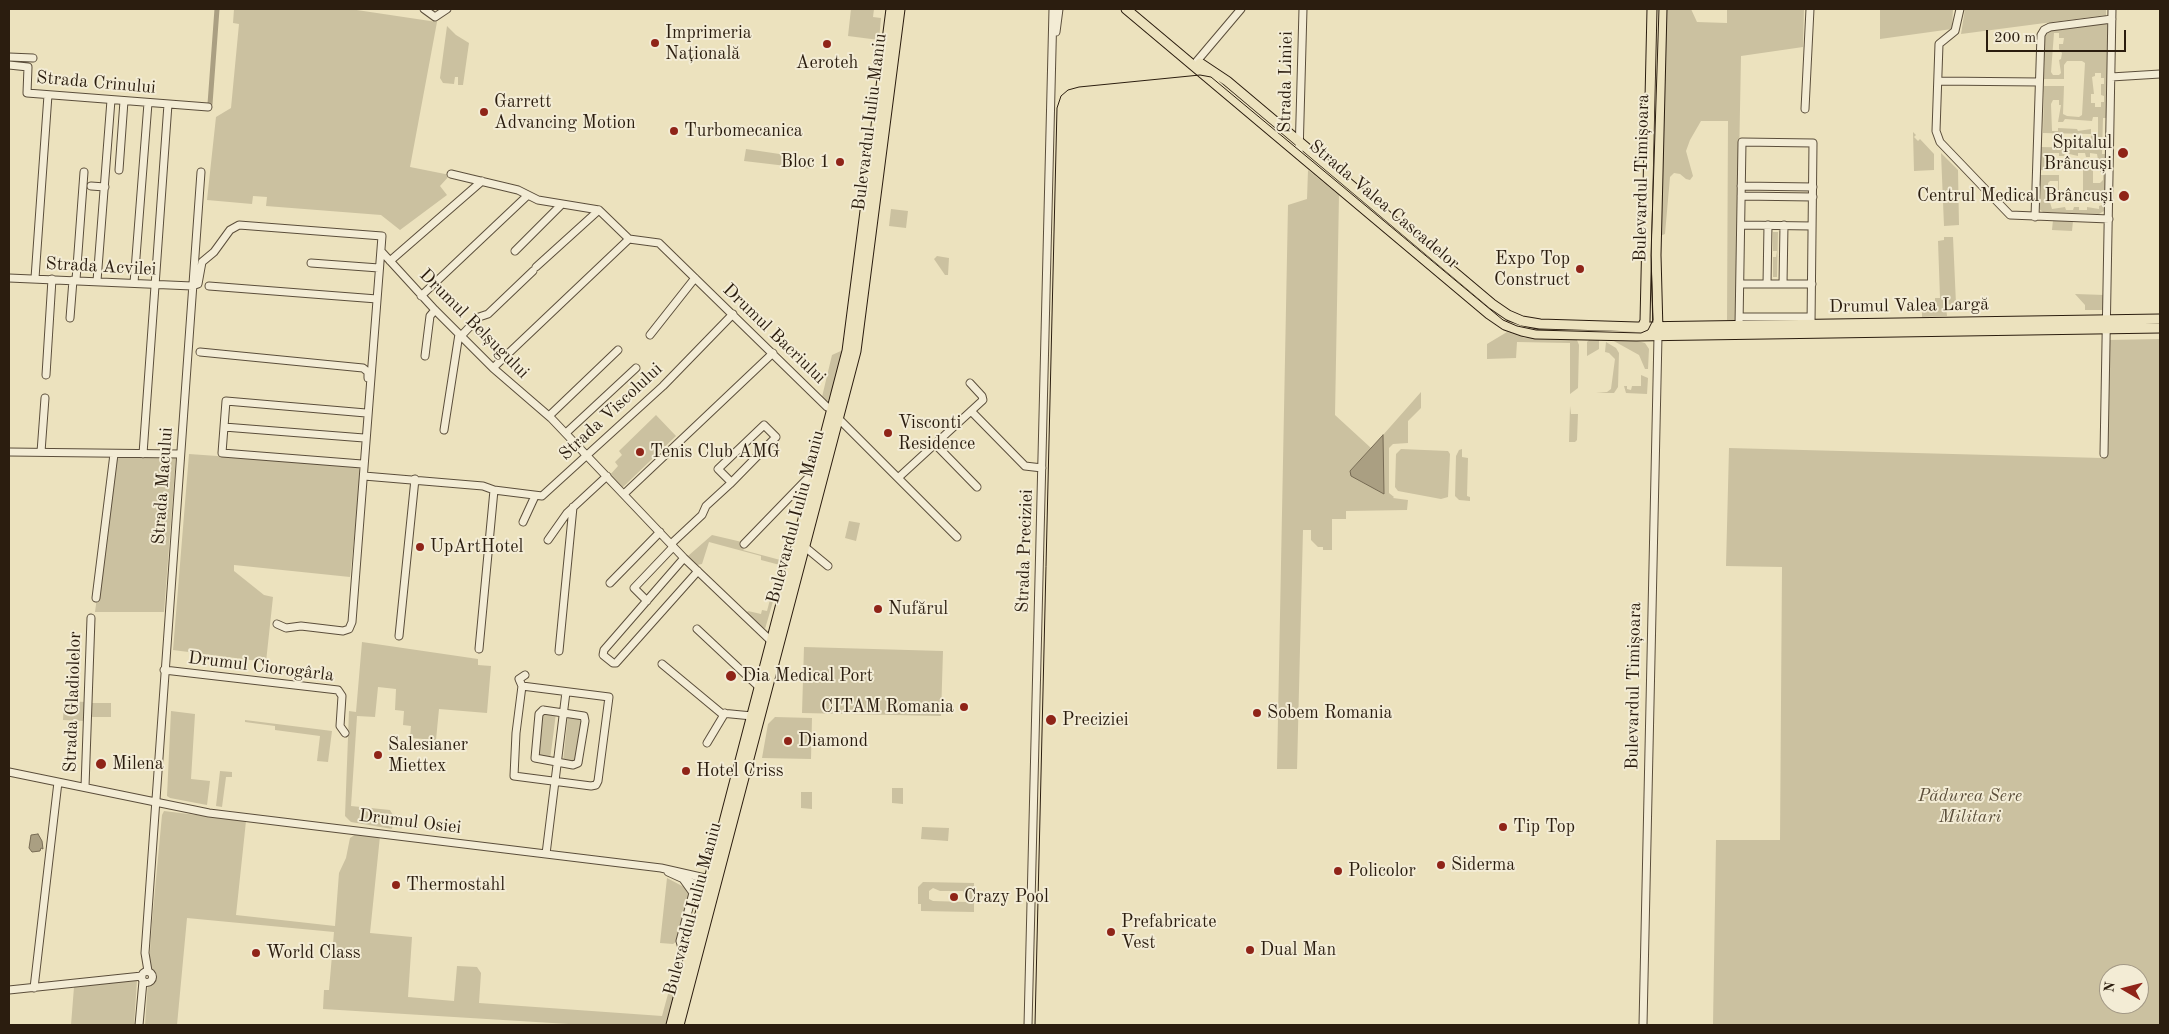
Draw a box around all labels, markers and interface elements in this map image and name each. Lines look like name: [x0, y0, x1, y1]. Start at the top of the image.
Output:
scale bar: [1989, 20, 2129, 52]
place label: Imprimeria Națională: [665, 22, 752, 64]
street label: Strada Liniei: [1274, 31, 1298, 133]
text: 200 m: [1994, 31, 2036, 46]
street label: Bulevardul Iuliu Maniu: [848, 32, 892, 212]
marker: Imprimeria Națională: [649, 37, 661, 49]
marker: Aeroteh: [821, 38, 833, 50]
place label: Aeroteh: [796, 52, 858, 74]
street label: Strada Crinului: [35, 67, 157, 99]
place label: Garrett Advancing Motion: [494, 91, 636, 134]
street label: Bulevardul Timișoara: [1630, 94, 1654, 262]
marker: Garrett Advancing Motion: [478, 106, 490, 118]
place label: Turbomecanica: [684, 120, 803, 142]
marker: Turbomecanica: [668, 125, 680, 137]
place label: Spitalul Brâncuși: [2043, 132, 2112, 174]
street label: Strada Valea Cascadelor: [1304, 136, 1464, 274]
marker: Spitalul Brâncuși: [2116, 146, 2130, 160]
place label: Bloc 1: [780, 151, 830, 173]
marker: Bloc 1: [834, 156, 846, 168]
place label: Centrul Medical Brâncuși: [1917, 185, 2113, 207]
marker: Centrul Medical Brâncuși: [2117, 189, 2131, 203]
place label: Expo Top Construct: [1494, 248, 1570, 290]
street label: Strada Acvilei: [45, 253, 157, 281]
marker: Expo Top Construct: [1574, 263, 1586, 275]
street label: Drumul Belșugului: [415, 265, 533, 383]
street label: Drumul Bacriului: [718, 279, 830, 389]
street label: Drumul Valea Largă: [1829, 294, 1989, 318]
street label: Strada Viscolului: [555, 359, 667, 465]
place label: Visconti Residence: [898, 412, 975, 454]
street label: Strada Macului: [148, 426, 178, 546]
marker: Visconti Residence: [882, 427, 894, 439]
street label: Bulevardul Iuliu Maniu: [762, 428, 830, 606]
place label: Tenis Club AMG: [650, 441, 780, 463]
marker: Tenis Club AMG: [634, 446, 646, 458]
street label: Strada Preciziei: [1012, 489, 1038, 613]
place label: UpArtHotel: [430, 536, 523, 558]
marker: UpArtHotel: [414, 541, 426, 553]
place label: Nufărul: [888, 598, 948, 620]
street label: Bulevardul Timișoara: [1622, 602, 1646, 770]
marker: Nufărul: [872, 603, 884, 615]
street label: Strada Gladiolelor: [60, 631, 86, 773]
street label: Drumul Ciorogârla: [187, 647, 335, 687]
place label: Dia Medical Port: [742, 665, 873, 687]
marker: Dia Medical Port: [724, 669, 738, 683]
place label: CITAM Romania: [821, 696, 954, 718]
marker: CITAM Romania: [958, 701, 970, 713]
place label: Sobem Romania: [1267, 702, 1392, 724]
marker: Sobem Romania: [1251, 707, 1263, 719]
place label: Preciziei: [1062, 709, 1129, 731]
marker: Preciziei: [1044, 713, 1058, 727]
place label: Diamond: [798, 730, 868, 752]
place label: Salesianer Miettex: [388, 734, 468, 776]
marker: Diamond: [782, 735, 794, 747]
marker: Salesianer Miettex: [372, 749, 384, 761]
place label: Milena: [112, 753, 164, 775]
marker: Milena: [94, 757, 108, 771]
place label: Hotel Criss: [696, 760, 784, 782]
marker: Hotel Criss: [680, 765, 692, 777]
park label: Pădurea Sere Militari: [1918, 785, 2022, 828]
street label: Drumul Osiei: [357, 805, 463, 839]
place label: Tip Top: [1513, 816, 1575, 838]
street label: Bulevardul Iuliu Maniu: [659, 820, 727, 998]
marker: Tip Top: [1497, 821, 1509, 833]
place label: Siderma: [1451, 854, 1515, 876]
marker: Siderma: [1435, 859, 1447, 871]
place label: Policolor: [1348, 860, 1416, 882]
marker: Policolor: [1332, 865, 1344, 877]
place label: Thermostahl: [406, 874, 505, 896]
marker: Thermostahl: [390, 879, 402, 891]
place label: Crazy Pool: [964, 886, 1049, 908]
marker: Crazy Pool: [948, 891, 960, 903]
place label: Prefabricate Vest: [1121, 911, 1217, 954]
marker: Prefabricate Vest: [1105, 926, 1117, 938]
place label: Dual Man: [1260, 939, 1336, 961]
place label: World Class: [266, 942, 361, 964]
marker: Dual Man: [1244, 944, 1256, 956]
marker: World Class: [250, 947, 262, 959]
north arrow: [2099, 964, 2149, 1014]
text: N: [2102, 981, 2118, 993]

